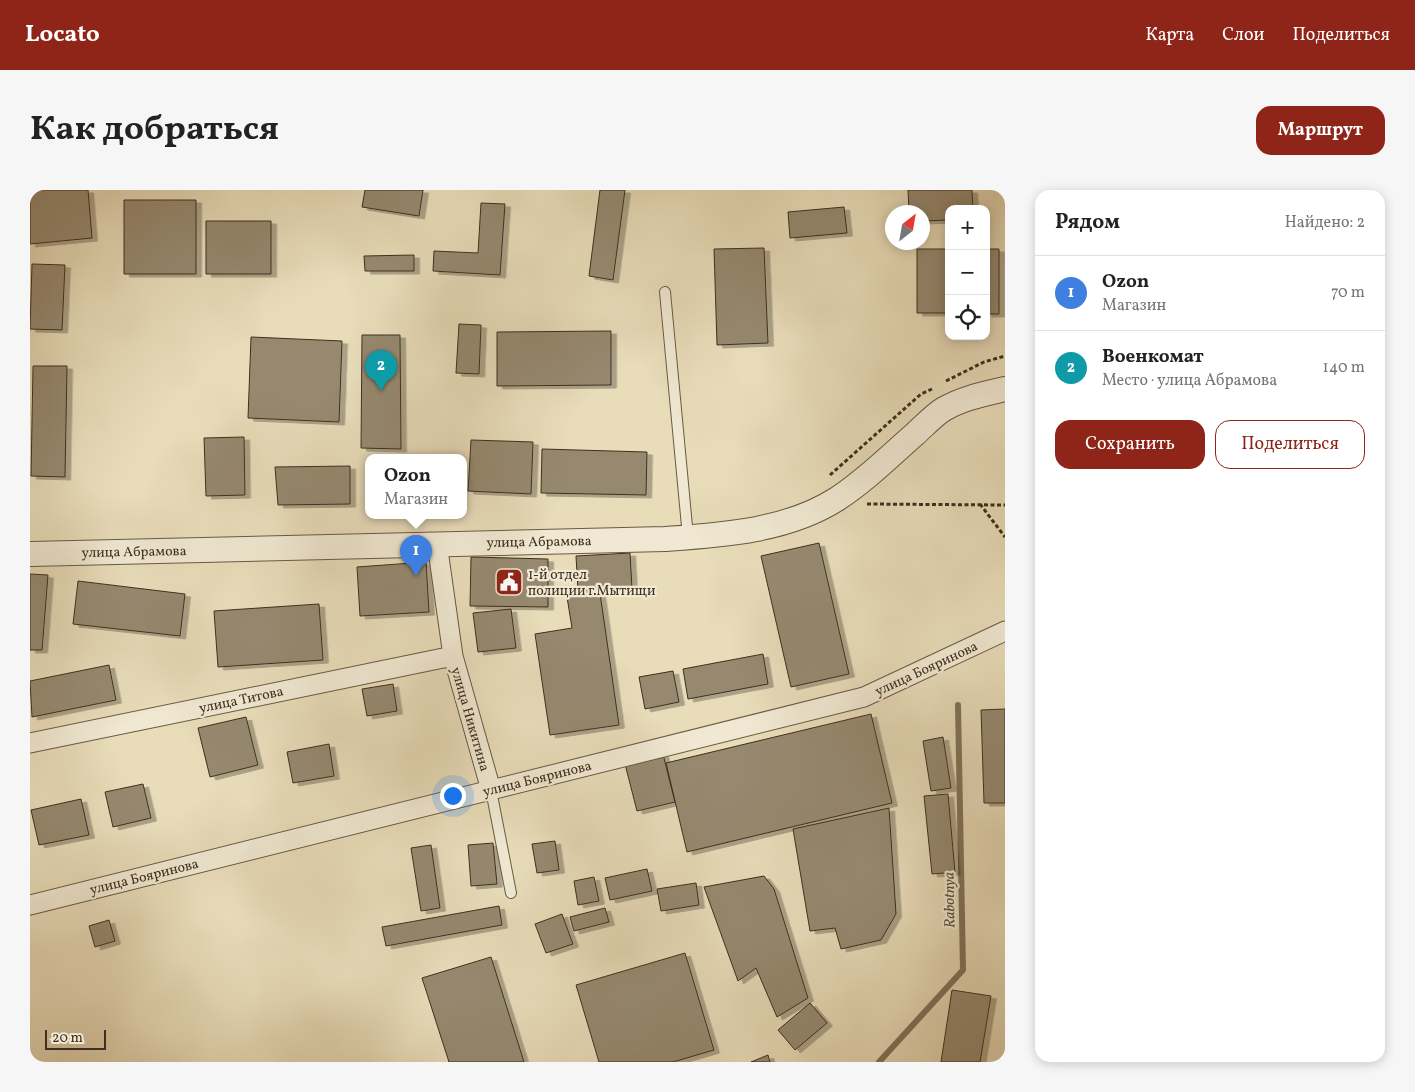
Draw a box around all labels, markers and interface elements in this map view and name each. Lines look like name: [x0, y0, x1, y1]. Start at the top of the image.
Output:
text: Locato: [25, 18, 100, 52]
text: Карта: [1146, 23, 1194, 48]
text: Слои: [1222, 23, 1264, 48]
text: Поделиться: [1292, 23, 1390, 48]
text: Как добраться: [30, 106, 279, 154]
button: Маршрут: [1256, 106, 1385, 155]
north arrow: [885, 205, 930, 250]
map controls: [945, 205, 990, 340]
button: +: [945, 205, 990, 250]
text: Рядом: [1055, 208, 1120, 237]
text: Найдено: 2: [1285, 212, 1365, 234]
button: −: [945, 250, 990, 295]
text: Ozon: [1102, 269, 1149, 295]
text: 1: [1068, 282, 1074, 304]
text: 70 m: [1331, 282, 1365, 304]
button: locate: [945, 295, 990, 340]
text: Магазин: [1102, 295, 1166, 317]
text: Военкомат: [1102, 344, 1204, 370]
pin: 2: [365, 350, 397, 391]
text: 2: [1067, 357, 1075, 379]
text: 140 m: [1323, 357, 1365, 379]
text: Место · улица Абрамова: [1102, 370, 1277, 392]
button: Сохранить: [1055, 420, 1205, 469]
button: Поделиться: [1215, 420, 1365, 469]
popup: [365, 454, 467, 519]
text: Ozon: [384, 463, 431, 489]
text: Магазин: [384, 489, 448, 511]
street label: улица Абрамова: [486, 532, 592, 553]
pin: 1: [400, 535, 432, 576]
street label: улица Абрамова: [81, 542, 187, 563]
place label: 1-й отдел полиции г.Мытищи: [528, 566, 656, 601]
public building icon: 1-й отдел полиции г.Мытищи: [494, 567, 524, 597]
street label: улица Бояринова: [872, 637, 981, 702]
street label: улица Никитина: [446, 665, 494, 774]
street label: улица Титова: [197, 682, 285, 719]
street label: улица Бояринова: [481, 757, 594, 802]
your location: [440, 783, 466, 809]
street label: улица Бояринова: [88, 855, 201, 900]
water label: Rabotnya: [940, 872, 961, 928]
scale bar: [45, 1027, 106, 1050]
text: 20 m: [52, 1029, 83, 1048]

